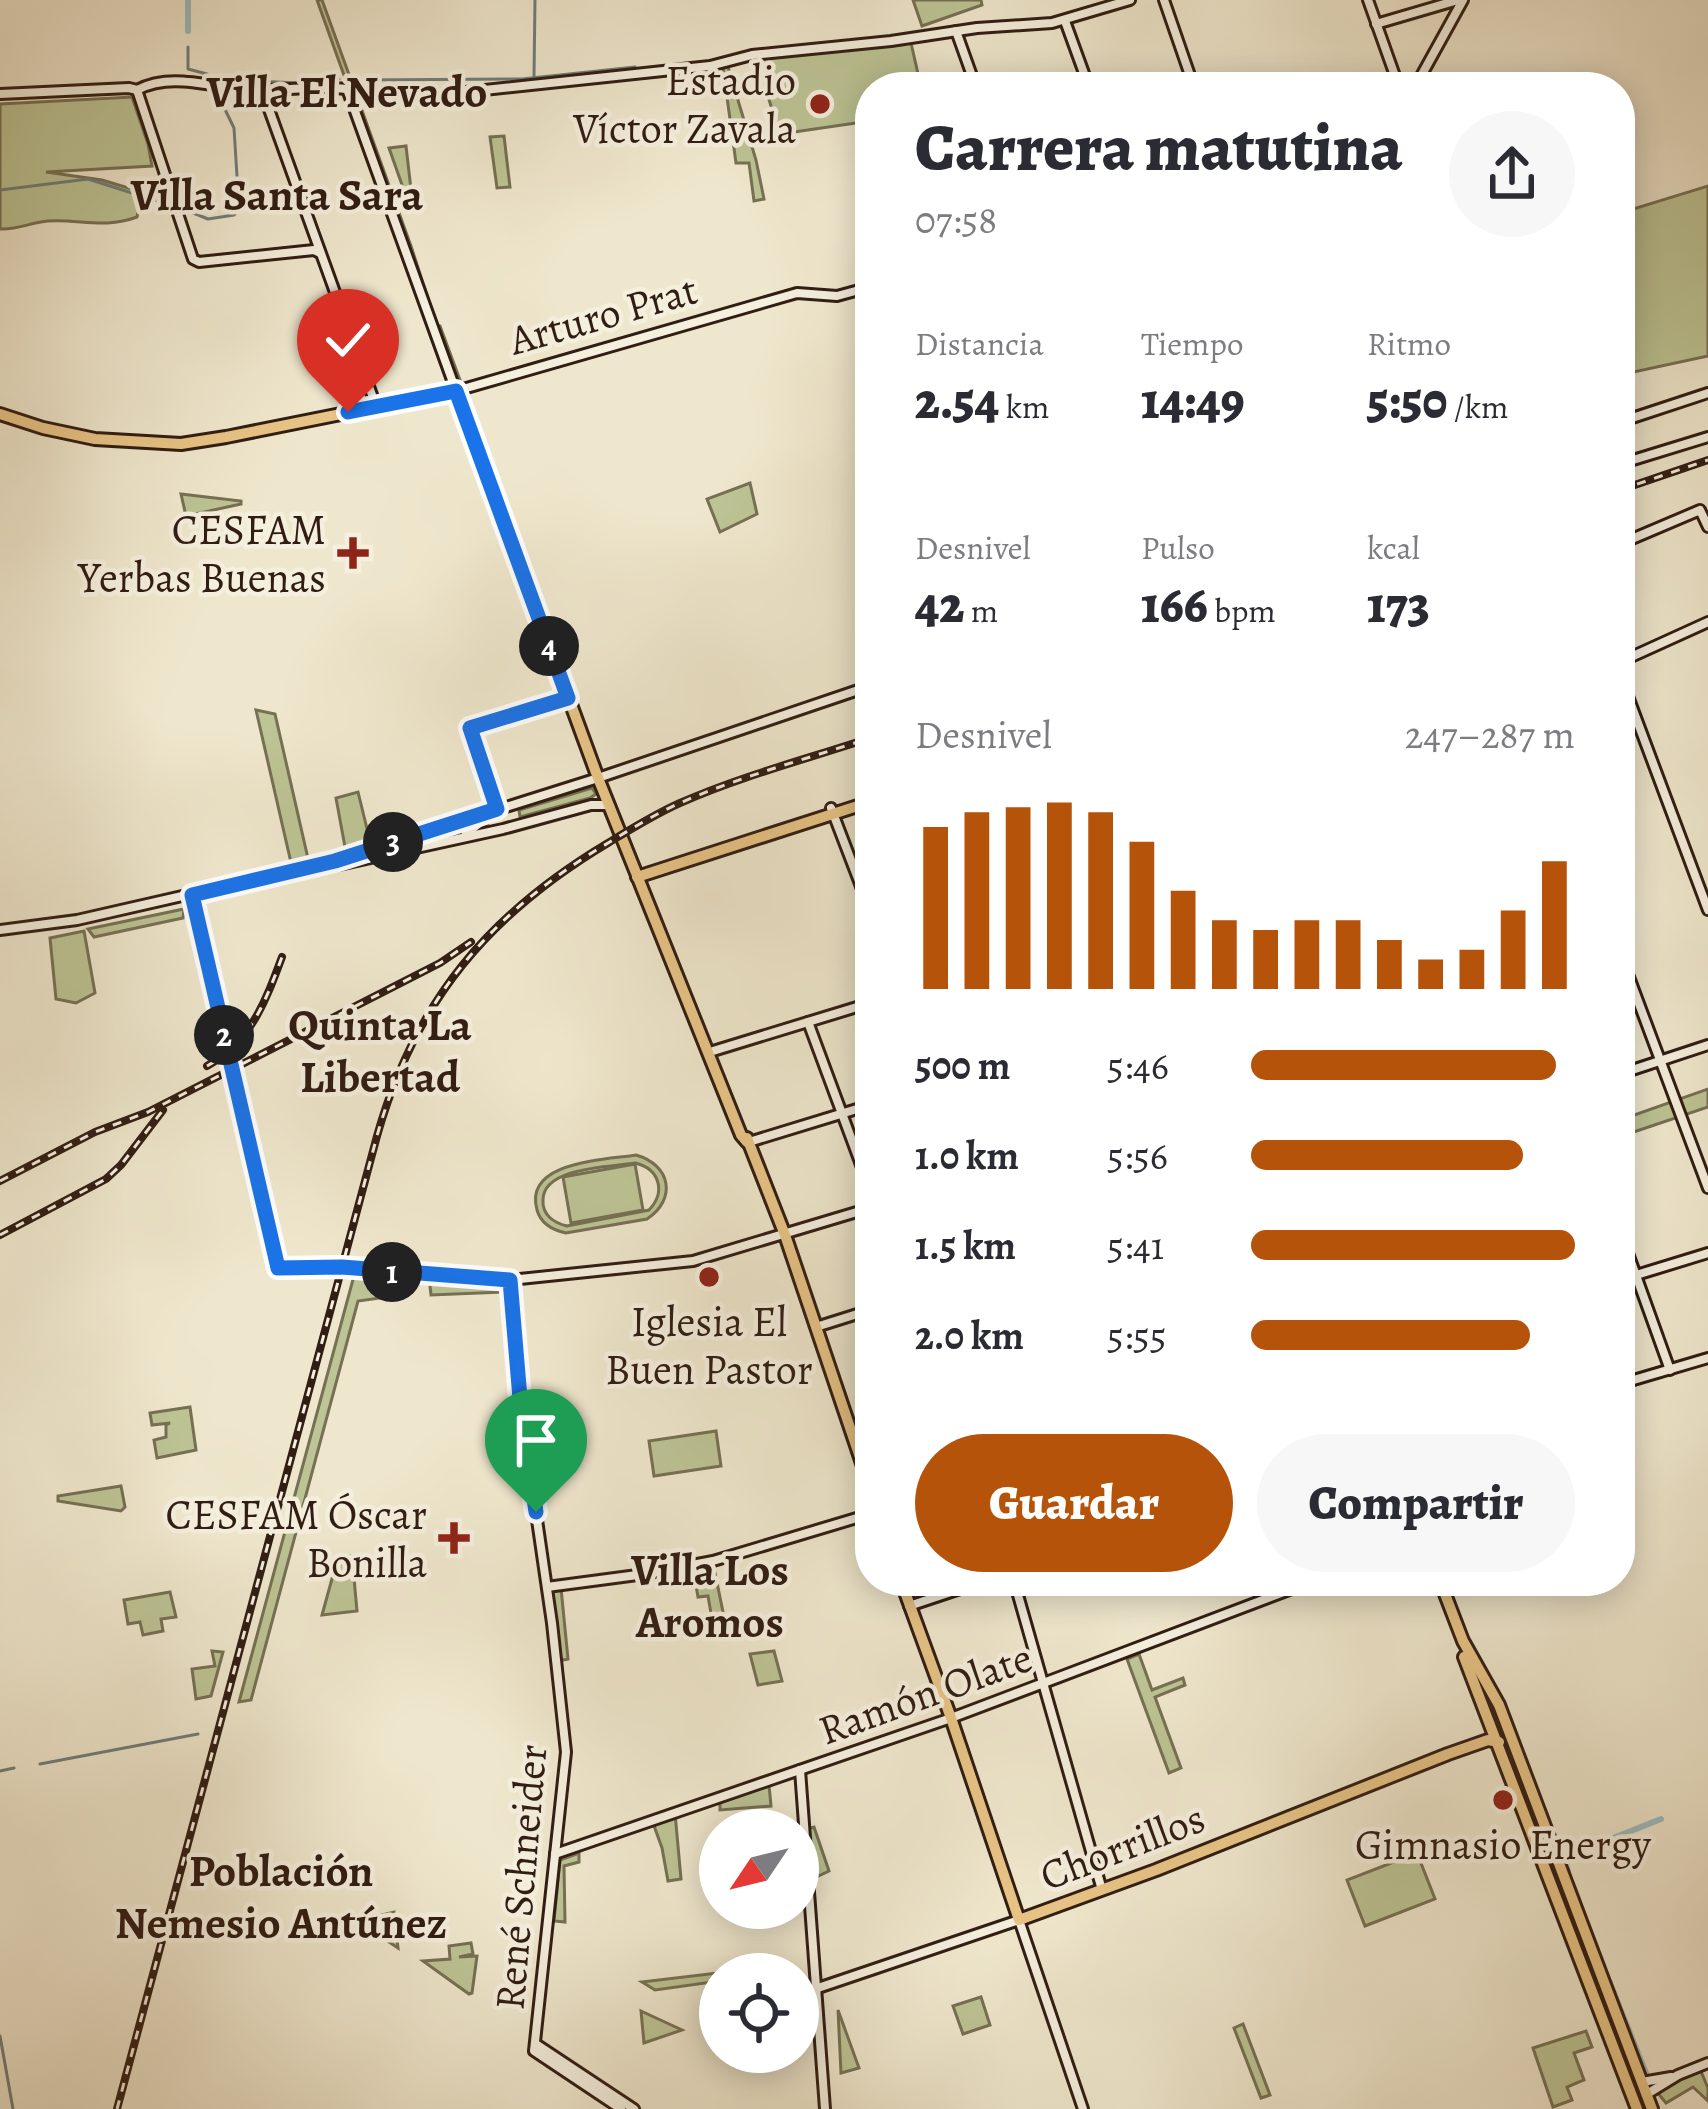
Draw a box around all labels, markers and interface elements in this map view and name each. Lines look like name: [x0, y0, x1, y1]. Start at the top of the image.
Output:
place label: Estadio Víctor Zavala: [572, 52, 796, 157]
district label: Villa El Nevado: [205, 61, 488, 123]
marker: Estadio Víctor Zavala: [807, 91, 833, 117]
text: Carrera matutina: [915, 103, 1403, 193]
button: share: [1449, 111, 1575, 237]
district label: Villa Santa Sara: [130, 164, 423, 226]
text: 07:58: [915, 193, 997, 246]
street label: Arturo Prat: [502, 260, 704, 369]
pin: [297, 289, 399, 412]
icon: check: [315, 307, 381, 373]
text: Distancia: [915, 321, 1044, 366]
text: Tiempo: [1141, 321, 1243, 366]
text: Ritmo: [1367, 321, 1451, 366]
text: 2.54: [915, 366, 999, 436]
text: 14:49: [1141, 366, 1245, 436]
text: 5:50: [1367, 366, 1447, 436]
text: km: [999, 384, 1050, 429]
text: /km: [1447, 384, 1509, 429]
place label: CESFAM Yerbas Buenas: [77, 501, 326, 606]
text: Desnivel: [915, 525, 1031, 570]
text: Pulso: [1141, 525, 1215, 570]
text: kcal: [1367, 525, 1420, 570]
marker: CESFAM Yerbas Buenas: [337, 537, 369, 569]
text: 42: [915, 570, 964, 640]
text: 166: [1141, 570, 1208, 640]
text: 173: [1367, 570, 1430, 640]
text: m: [964, 588, 998, 633]
text: bpm: [1208, 588, 1276, 633]
pin: 4: [519, 616, 579, 676]
text: 4: [541, 623, 557, 668]
text: Desnivel: [915, 708, 1052, 761]
text: 247–287 m: [1405, 708, 1575, 761]
pin: 3: [363, 812, 423, 872]
text: 3: [386, 819, 400, 864]
district label: Quinta La Libertad: [288, 994, 472, 1108]
pin: 2: [194, 1005, 254, 1065]
text: 2: [216, 1012, 232, 1057]
text: 500 m: [915, 1039, 1010, 1092]
text: 5:46: [1107, 1039, 1169, 1092]
text: 1.0 km: [915, 1129, 1019, 1182]
text: 5:56: [1107, 1129, 1168, 1182]
text: 1.5 km: [915, 1219, 1016, 1272]
text: 5:41: [1107, 1219, 1164, 1272]
pin: 1: [362, 1242, 422, 1302]
text: 1: [386, 1249, 398, 1294]
marker: Iglesia El Buen Pastor: [696, 1264, 722, 1290]
place label: Iglesia El Buen Pastor: [605, 1293, 813, 1398]
text: 2.0 km: [915, 1309, 1024, 1362]
text: 5:55: [1107, 1309, 1167, 1362]
pin: [485, 1389, 587, 1512]
icon: arrive: [503, 1407, 569, 1473]
button: Guardar: [915, 1434, 1233, 1572]
button: Compartir: [1257, 1434, 1575, 1572]
place label: CESFAM Óscar Bonilla: [165, 1486, 427, 1591]
marker: CESFAM Óscar Bonilla: [438, 1522, 470, 1554]
district label: Villa Los Aromos: [630, 1539, 789, 1653]
street label: Ramón Olate: [811, 1629, 1040, 1758]
street label: René Schneider: [481, 1742, 560, 2012]
marker: Gimnasio Energy: [1490, 1787, 1516, 1813]
street label: Chorrillos: [1032, 1789, 1213, 1904]
north arrow: [699, 1809, 819, 1929]
map controls: [699, 1809, 819, 2073]
place label: Gimnasio Energy: [1355, 1816, 1652, 1873]
district label: Población Nemesio Antúnez: [115, 1840, 447, 1954]
button: locate: [699, 1953, 819, 2073]

